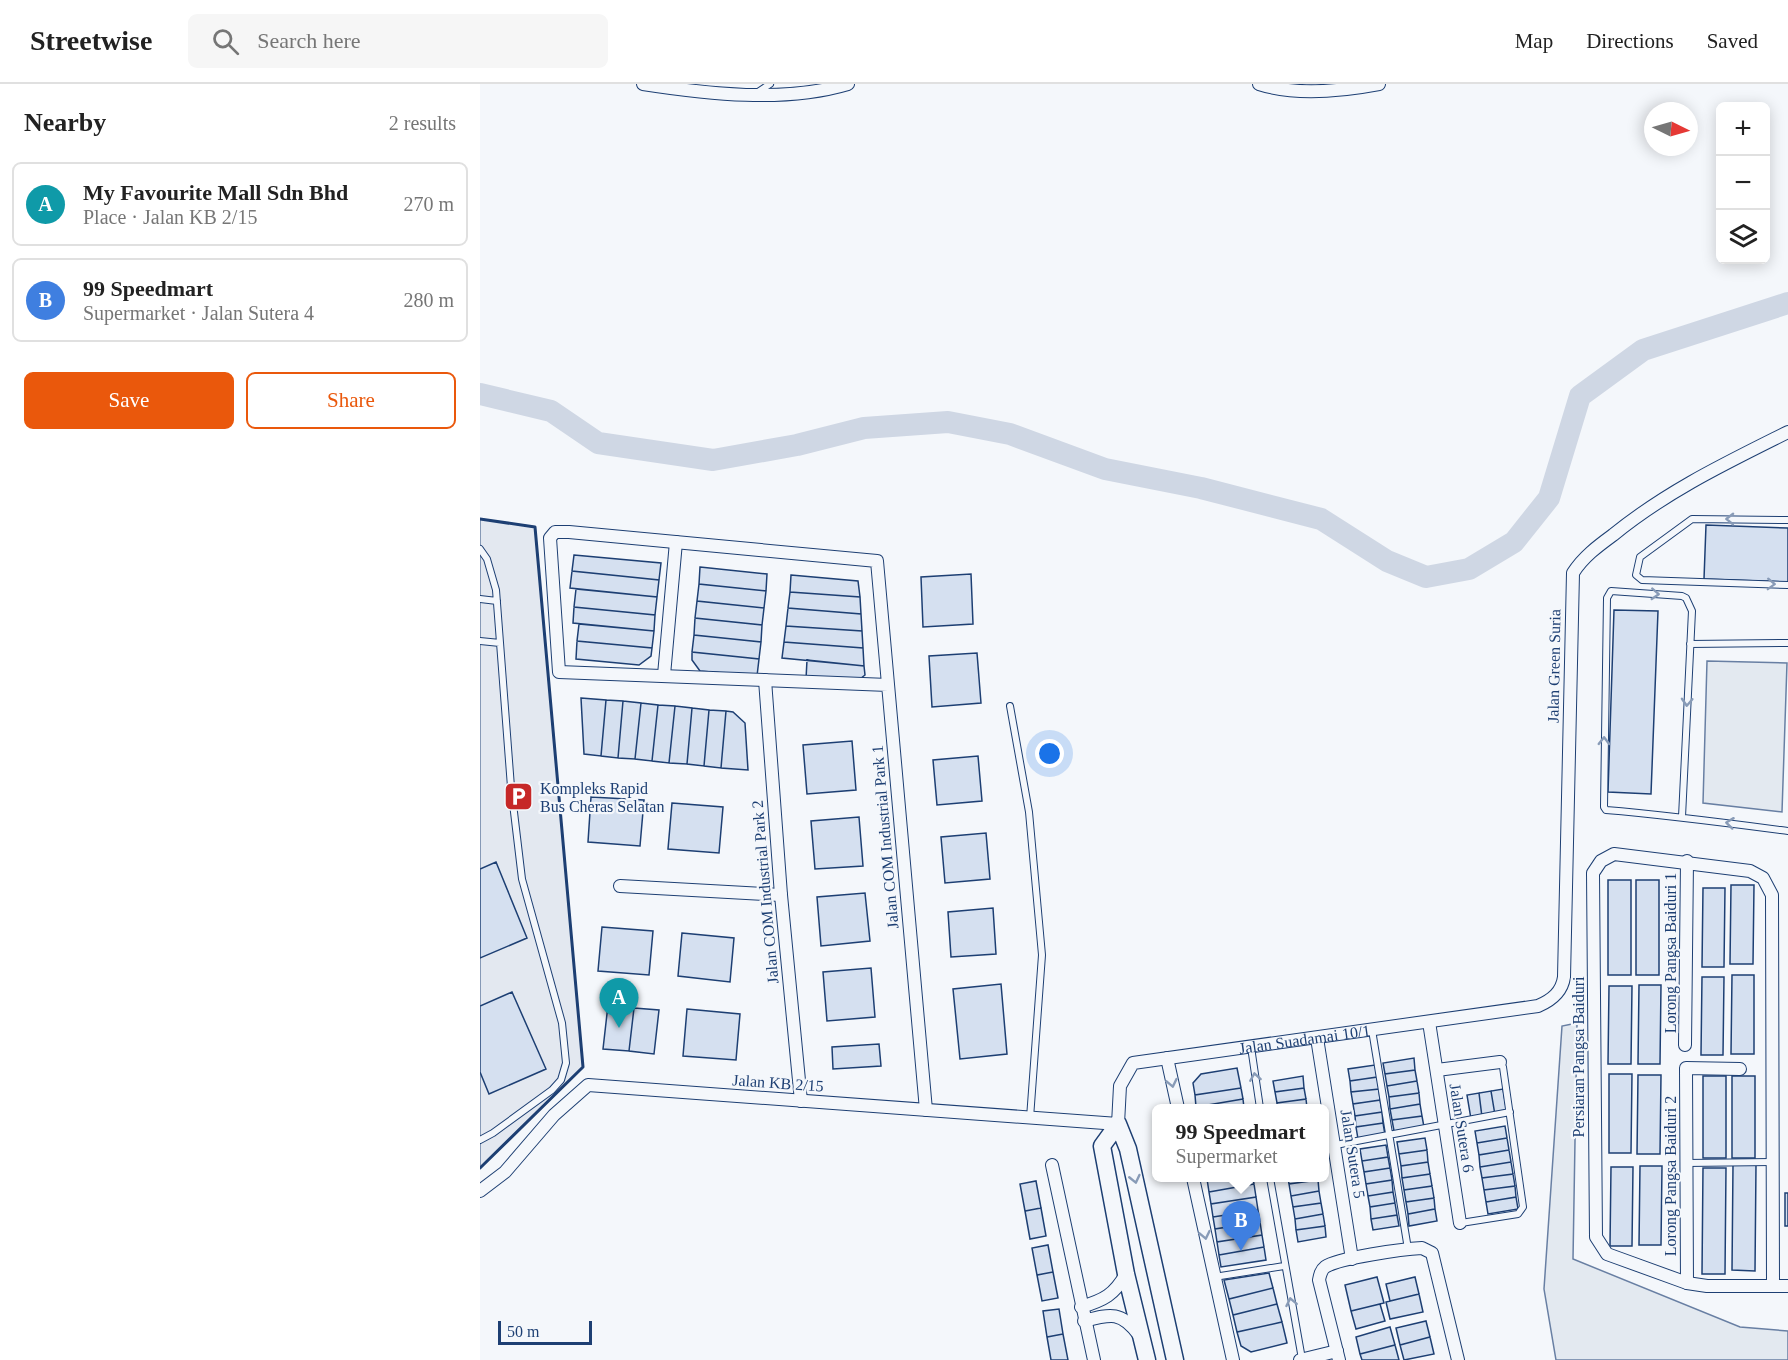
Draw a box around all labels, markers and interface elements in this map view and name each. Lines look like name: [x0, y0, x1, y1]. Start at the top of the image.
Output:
search box: [188, 14, 608, 68]
text: Streetwise: [30, 25, 152, 56]
icon: search: [209, 25, 242, 58]
text: Search here: [257, 28, 361, 53]
text: Map: [1515, 29, 1553, 53]
text: Directions: [1586, 29, 1674, 53]
text: Saved: [1707, 29, 1758, 53]
north arrow: [1644, 102, 1698, 156]
map controls: [1716, 102, 1770, 264]
button: +: [1716, 102, 1770, 156]
text: Nearby: [24, 108, 106, 137]
text: 2 results: [389, 112, 456, 134]
button: −: [1716, 156, 1770, 210]
text: My Favourite Mall Sdn Bhd: [83, 180, 348, 205]
text: A: [38, 193, 53, 215]
text: 270 m: [403, 193, 454, 215]
text: Place · Jalan KB 2/15: [83, 206, 257, 228]
button: layers: [1716, 210, 1770, 264]
text: 99 Speedmart: [83, 276, 213, 301]
text: B: [39, 289, 52, 311]
text: 280 m: [403, 289, 454, 311]
text: Supermarket · Jalan Sutera 4: [83, 302, 314, 324]
button: Save: [24, 372, 234, 429]
button: Share: [246, 372, 456, 429]
one-way arrow: [1725, 512, 1734, 525]
one-way arrow: [1766, 578, 1775, 590]
one-way arrow: [1651, 587, 1660, 600]
street label: Jalan Green Suria: [1545, 609, 1563, 723]
one-way arrow: [1681, 698, 1694, 707]
one-way arrow: [1598, 736, 1610, 745]
your location: [1035, 739, 1064, 768]
street label: Jalan COM Industrial Park 1: [869, 745, 901, 929]
place label: Kompleks Rapid Bus Cheras Selatan: [540, 780, 664, 815]
parking icon: Kompleks Rapid Bus Cheras Selatan: [503, 781, 535, 813]
street label: Jalan COM Industrial Park 2: [749, 800, 781, 984]
one-way arrow: [1725, 818, 1735, 830]
street label: Lorong Pangsa Baiduri 1: [1662, 873, 1680, 1033]
street label: Persiaran Pangsa Baiduri: [1570, 976, 1588, 1137]
pin: A: [600, 978, 638, 1028]
street label: Jalan Suadamai 10/1: [1238, 1021, 1371, 1057]
street label: Jalan KB 2/15: [732, 1071, 824, 1095]
one-way arrow: [1250, 1073, 1262, 1082]
one-way arrow: [1165, 1078, 1178, 1088]
street label: Jalan Sutera 6: [1447, 1082, 1477, 1174]
street label: Lorong Pangsa Baiduri 2: [1662, 1096, 1680, 1256]
popup: [1152, 1104, 1329, 1182]
street label: Jalan Sutera 5: [1338, 1108, 1368, 1200]
text: 99 Speedmart: [1175, 1119, 1306, 1144]
text: Supermarket: [1175, 1145, 1278, 1167]
one-way arrow: [1128, 1174, 1141, 1184]
pin: B: [1222, 1202, 1260, 1251]
one-way arrow: [1198, 1229, 1211, 1239]
one-way arrow: [1285, 1297, 1298, 1307]
scale bar: [498, 1318, 592, 1346]
text: 50 m: [507, 1323, 539, 1340]

